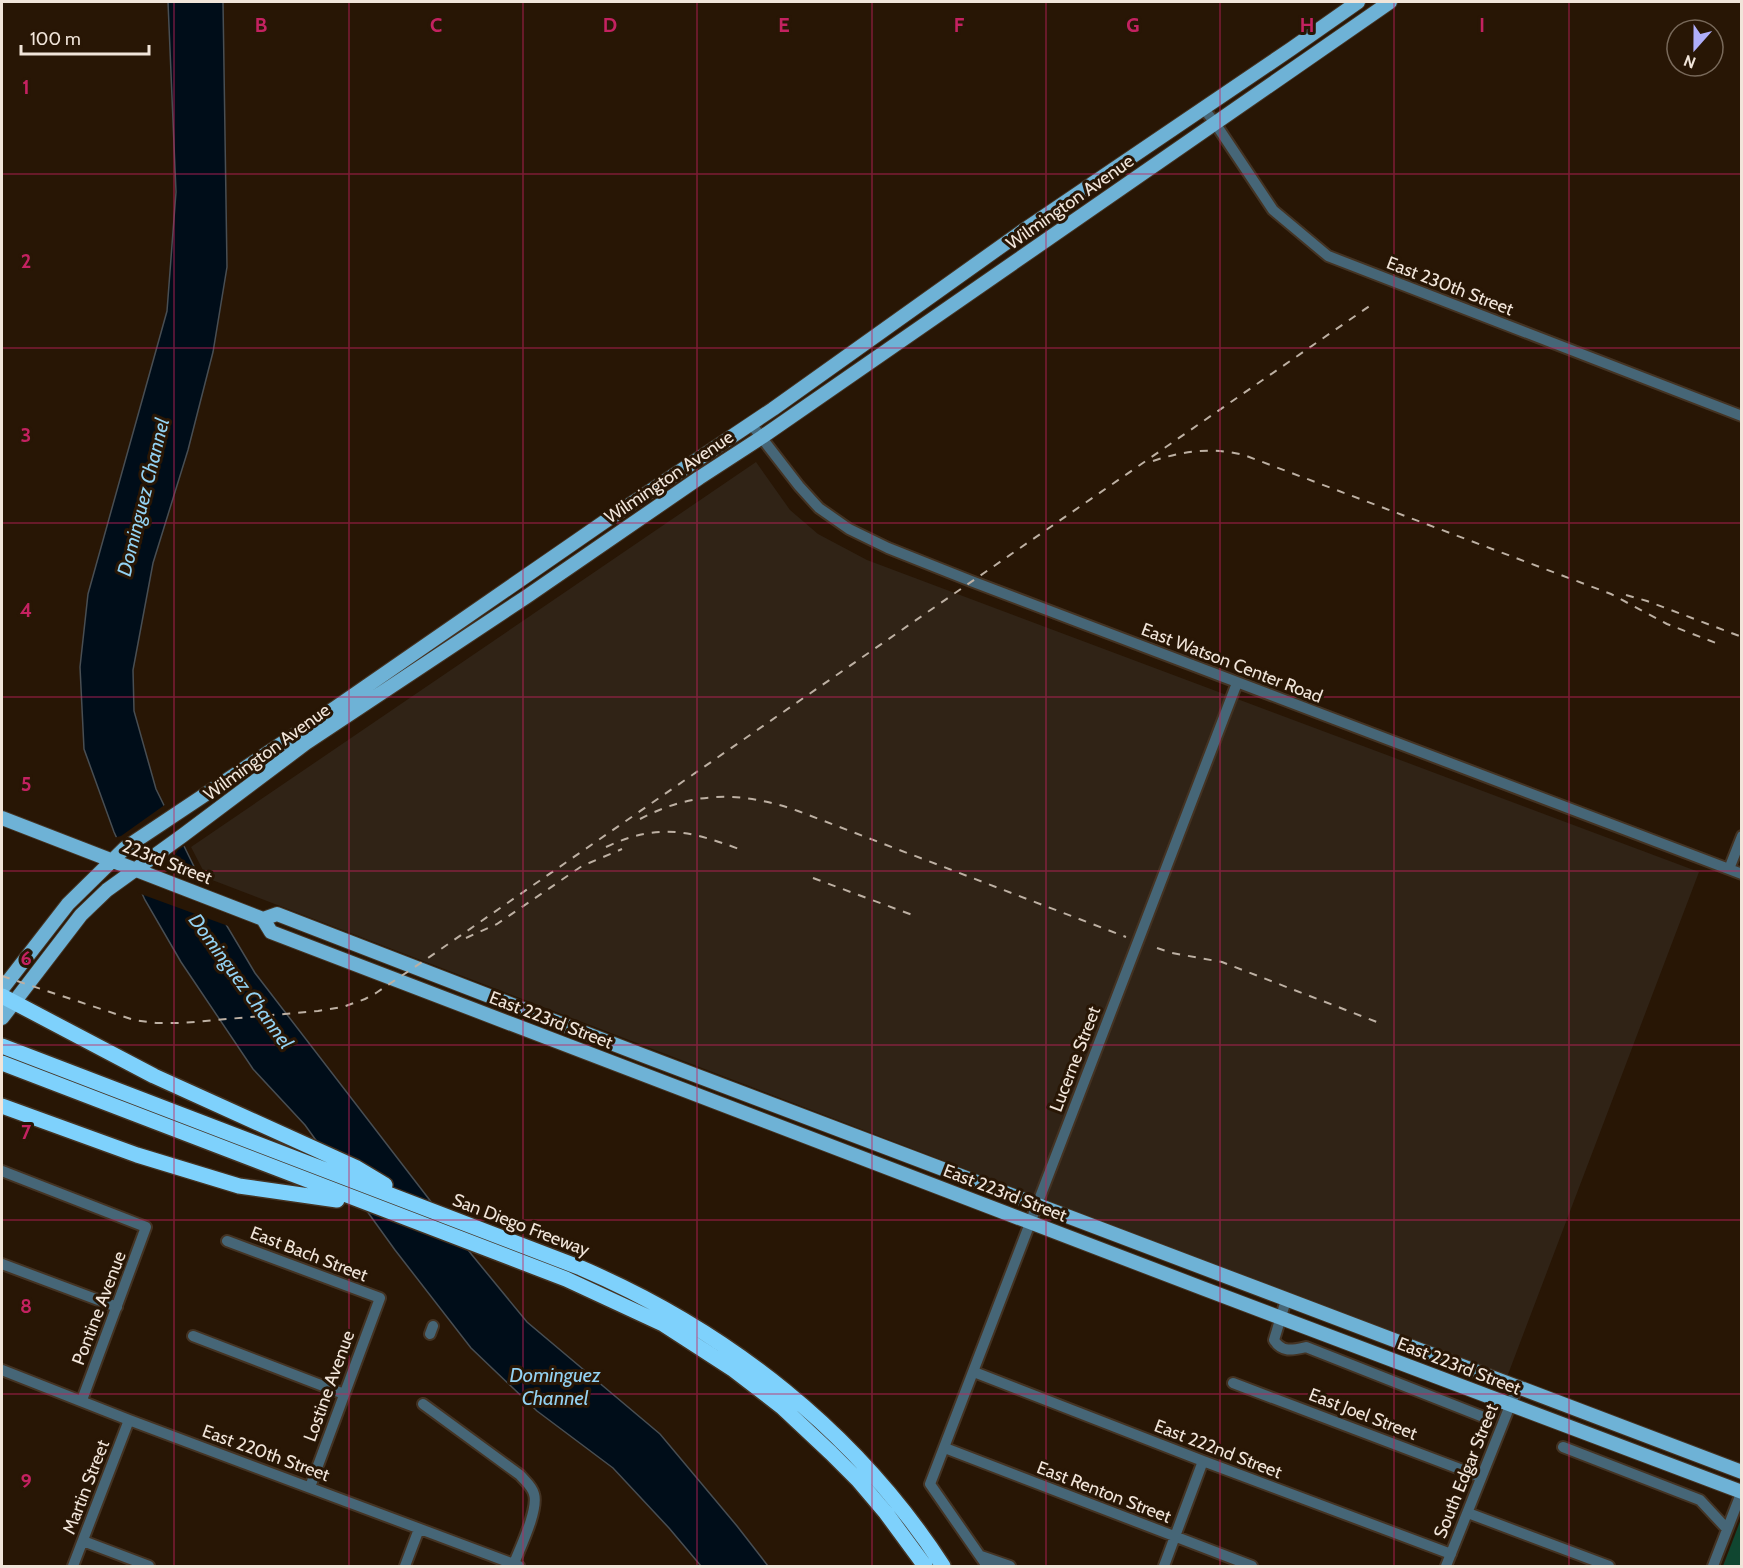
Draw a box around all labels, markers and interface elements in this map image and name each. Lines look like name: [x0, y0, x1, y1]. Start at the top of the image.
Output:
text: B: [255, 13, 267, 37]
text: C: [430, 13, 442, 37]
text: D: [603, 13, 617, 37]
text: E: [778, 13, 790, 37]
text: F: [954, 13, 965, 37]
text: G: [1126, 13, 1140, 37]
text: H: [1300, 13, 1314, 37]
text: I: [1479, 13, 1485, 37]
scale bar: [21, 18, 148, 56]
north arrow: [1665, 18, 1725, 78]
text: 100 m: [30, 28, 81, 50]
text: N: [1681, 51, 1698, 72]
text: 1: [22, 75, 30, 99]
street label: Wilmington Avenue: [1002, 150, 1138, 254]
text: 2: [21, 249, 31, 273]
street label: East 230th Street: [1383, 252, 1517, 320]
water label: Dominguez Channel: [112, 415, 174, 578]
text: 3: [21, 423, 31, 447]
street label: Wilmington Avenue: [600, 426, 738, 528]
text: 4: [20, 598, 32, 622]
street label: East Watson Center Road: [1138, 618, 1326, 708]
street label: Wilmington Avenue: [200, 699, 334, 805]
text: 5: [21, 772, 31, 796]
street label: 223rd Street: [119, 835, 215, 889]
water label: Dominguez Channel: [184, 908, 298, 1054]
text: 6: [20, 946, 32, 970]
street label: East 223rd Street: [486, 986, 616, 1054]
street label: Lucerne Street: [1045, 1003, 1105, 1115]
text: 7: [21, 1120, 32, 1144]
street label: East 223rd Street: [940, 1159, 1070, 1227]
street label: San Diego Freeway: [449, 1189, 593, 1261]
street label: East Bach Street: [247, 1222, 371, 1286]
street label: Pontine Avenue: [67, 1248, 131, 1368]
text: 8: [20, 1294, 32, 1318]
street label: Lostine Avenue: [299, 1328, 359, 1444]
street label: East 223rd Street: [1394, 1332, 1524, 1400]
water label: Dominguez Channel: [509, 1363, 601, 1410]
street label: East Joel Street: [1306, 1383, 1420, 1445]
street label: South Edgar Street: [1429, 1401, 1503, 1541]
street label: East 222nd Street: [1151, 1415, 1285, 1483]
street label: East 220th Street: [199, 1420, 333, 1486]
street label: Martin Street: [58, 1437, 114, 1537]
street label: East Renton Street: [1034, 1456, 1174, 1528]
text: 9: [20, 1469, 32, 1493]

